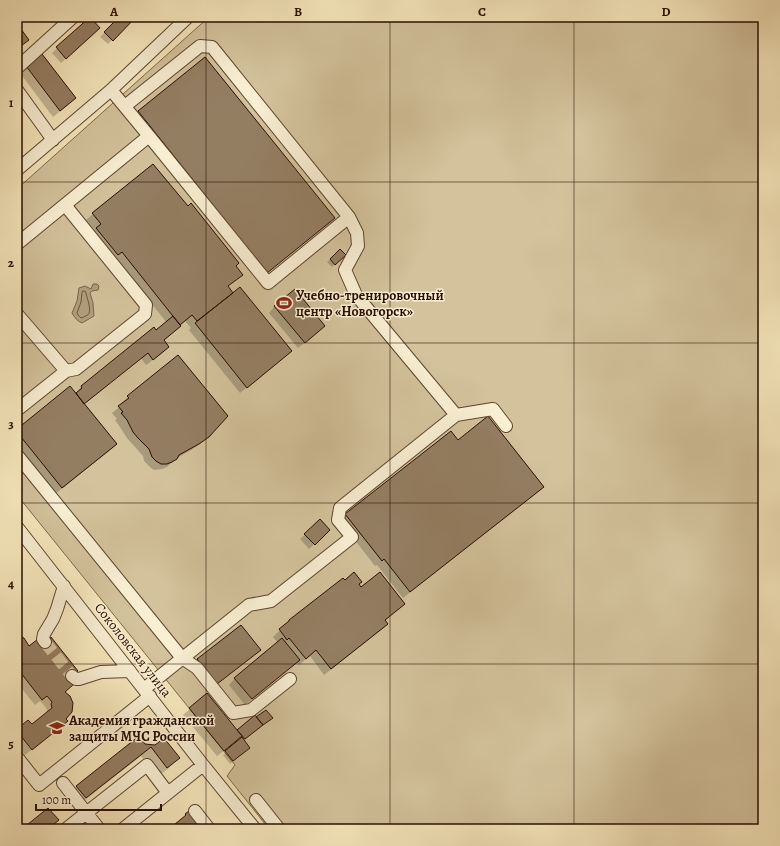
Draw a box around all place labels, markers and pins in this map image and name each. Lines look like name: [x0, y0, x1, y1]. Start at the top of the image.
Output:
place label: Учебно-тренировочный центр «Новогорск»: [296, 286, 444, 321]
sports icon: Учебно-тренировочный центр «Новогорск»: [275, 294, 293, 312]
place label: Академия гражданской защиты МЧС России: [68, 711, 214, 746]
school or university icon: Академия гражданской защиты МЧС России: [48, 719, 66, 737]

